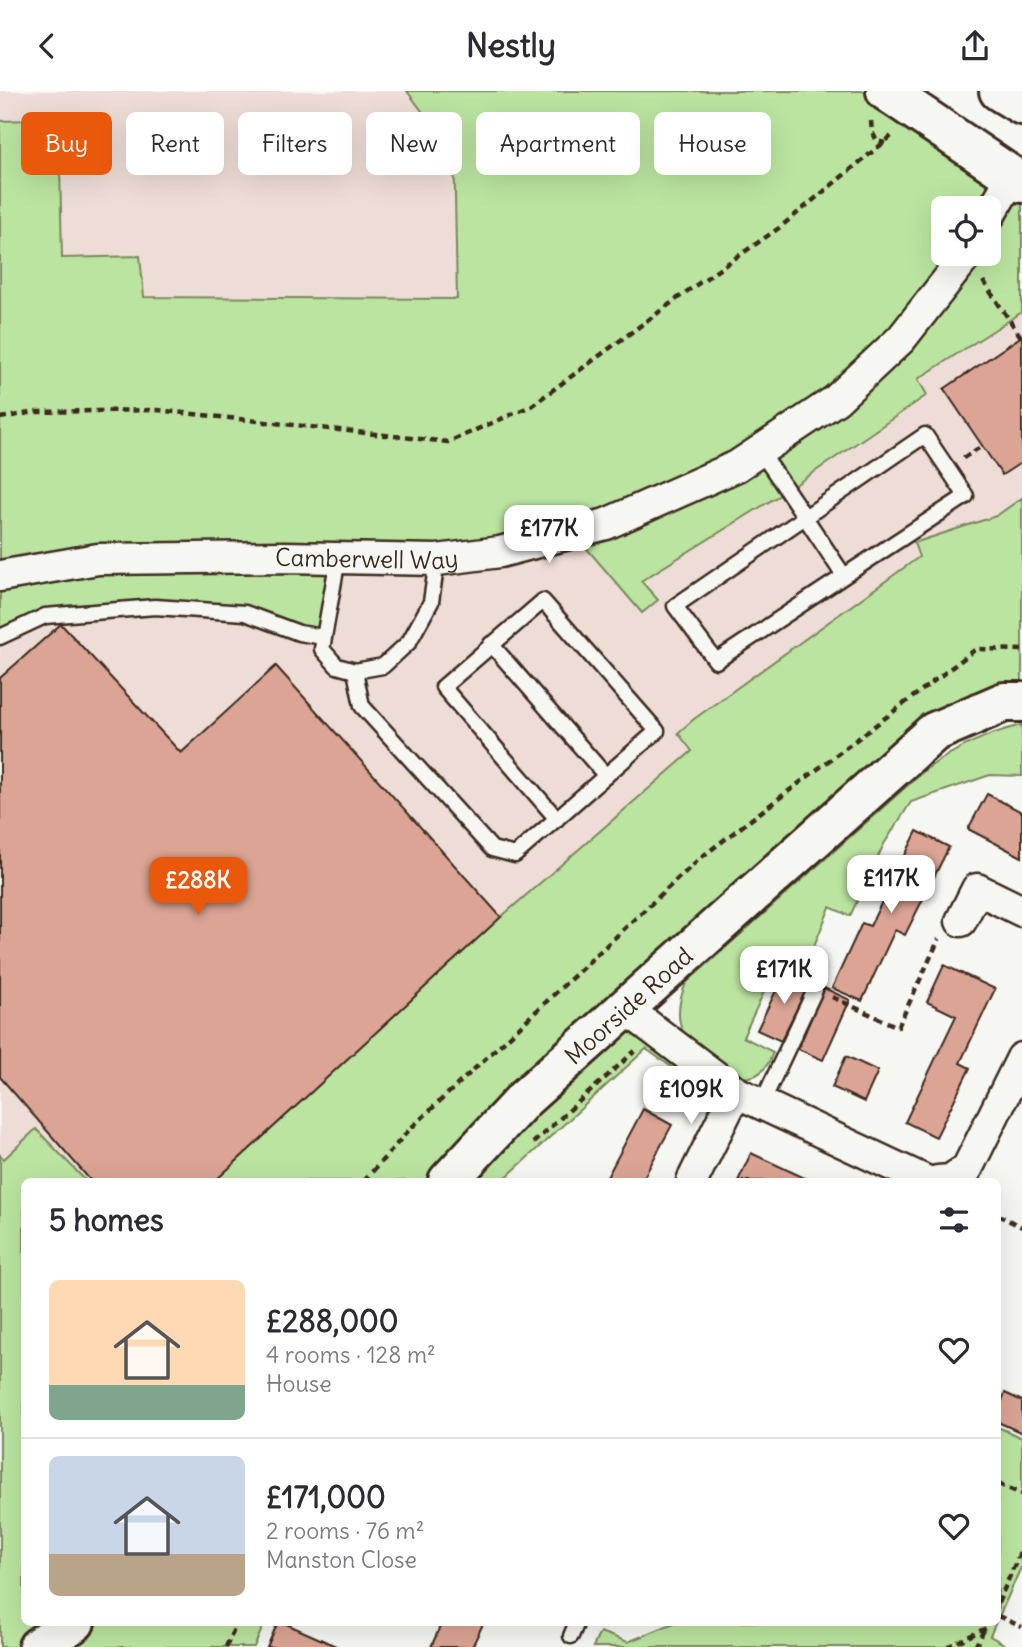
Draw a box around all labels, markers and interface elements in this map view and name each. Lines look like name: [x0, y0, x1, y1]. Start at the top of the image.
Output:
text: Nestly: [466, 25, 556, 66]
icon: back: [28, 27, 66, 65]
icon: share: [956, 27, 994, 65]
chip: Buy: [21, 112, 112, 175]
chip: Rent: [126, 112, 224, 175]
chip: Filters: [238, 112, 352, 175]
chip: New: [366, 112, 462, 175]
chip: Apartment: [476, 112, 640, 175]
chip: House: [654, 112, 771, 175]
map controls: [931, 196, 1001, 266]
button: locate: [931, 196, 1001, 266]
pin: £177K: [500, 505, 598, 565]
text: £177K: [520, 513, 578, 542]
street label: Camberwell Way: [275, 542, 460, 576]
pin: £117K: [842, 855, 940, 915]
pin: £288K: [149, 857, 247, 917]
text: £117K: [863, 863, 919, 892]
text: £288K: [165, 865, 231, 894]
street label: Moorside Road: [558, 940, 699, 1070]
pin: £171K: [735, 947, 833, 1006]
text: £171K: [756, 954, 812, 983]
pin: £109K: [642, 1067, 740, 1126]
text: £109K: [659, 1074, 723, 1103]
text: 5 homes: [49, 1201, 164, 1239]
icon: filters: [935, 1201, 973, 1239]
text: £288,000: [266, 1302, 399, 1340]
icon: home: [105, 1308, 189, 1392]
icon: heart: [935, 1331, 973, 1369]
text: 4 rooms · 128 m²: [266, 1340, 436, 1369]
text: House: [266, 1369, 332, 1398]
text: £171,000: [266, 1478, 386, 1516]
icon: home: [105, 1484, 189, 1568]
icon: heart: [935, 1507, 973, 1545]
text: 2 rooms · 76 m²: [266, 1516, 424, 1545]
text: Manston Close: [266, 1545, 417, 1574]

